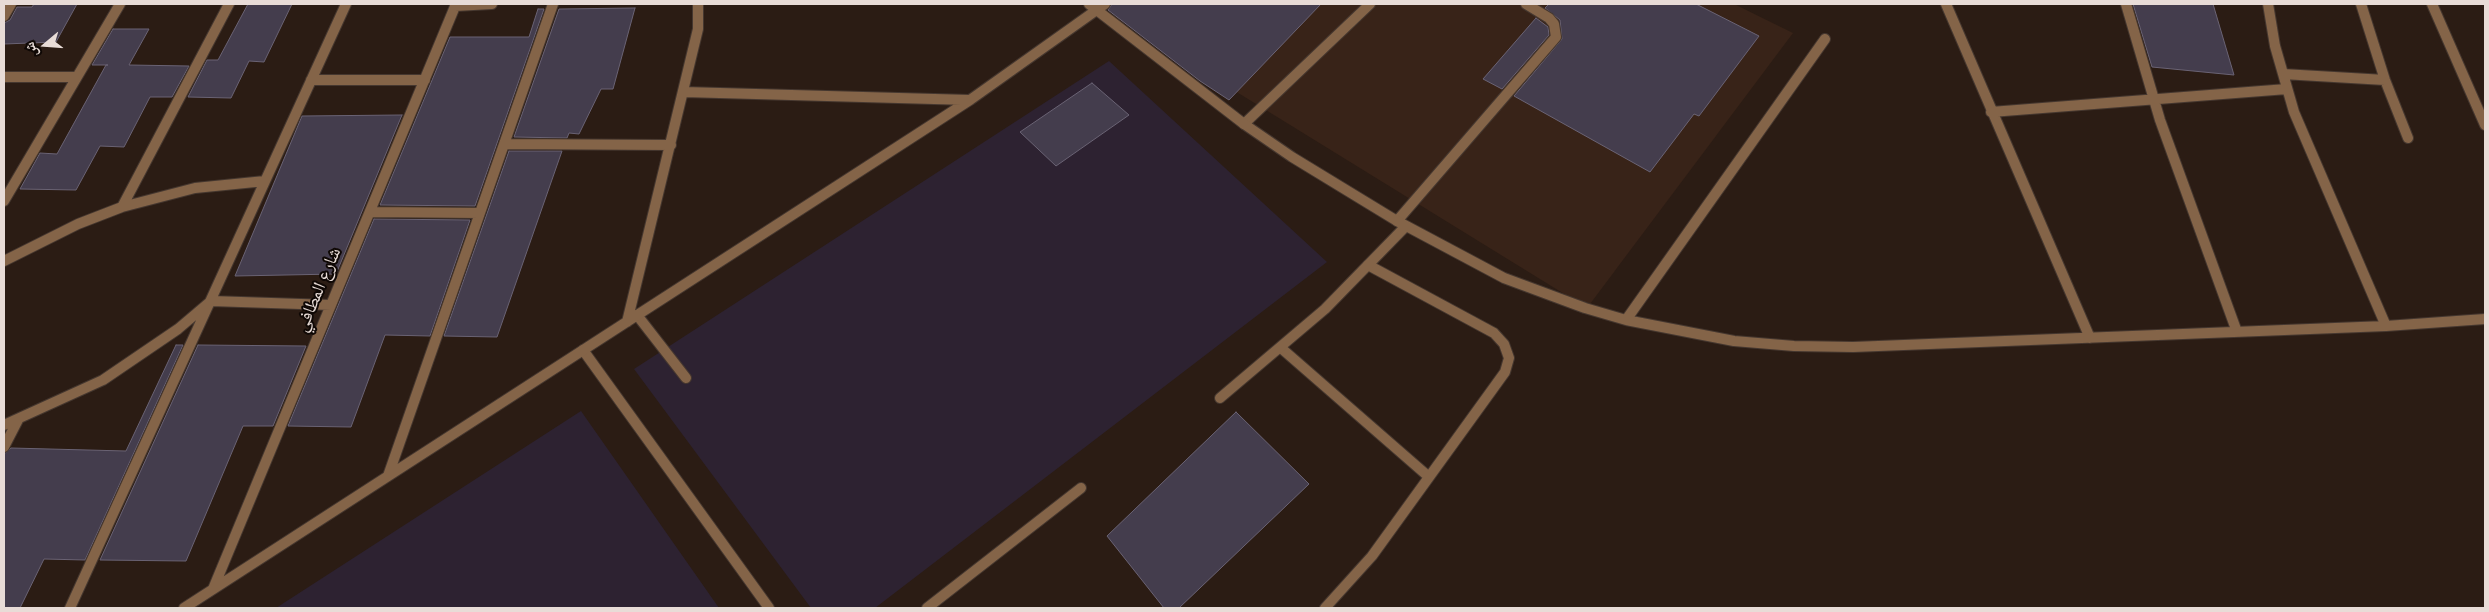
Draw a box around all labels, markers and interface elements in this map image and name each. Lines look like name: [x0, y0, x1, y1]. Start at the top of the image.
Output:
north arrow: [20, 20, 70, 70]
text: ش: [18, 39, 43, 60]
street label: شارع المطافي: [292, 245, 346, 335]

